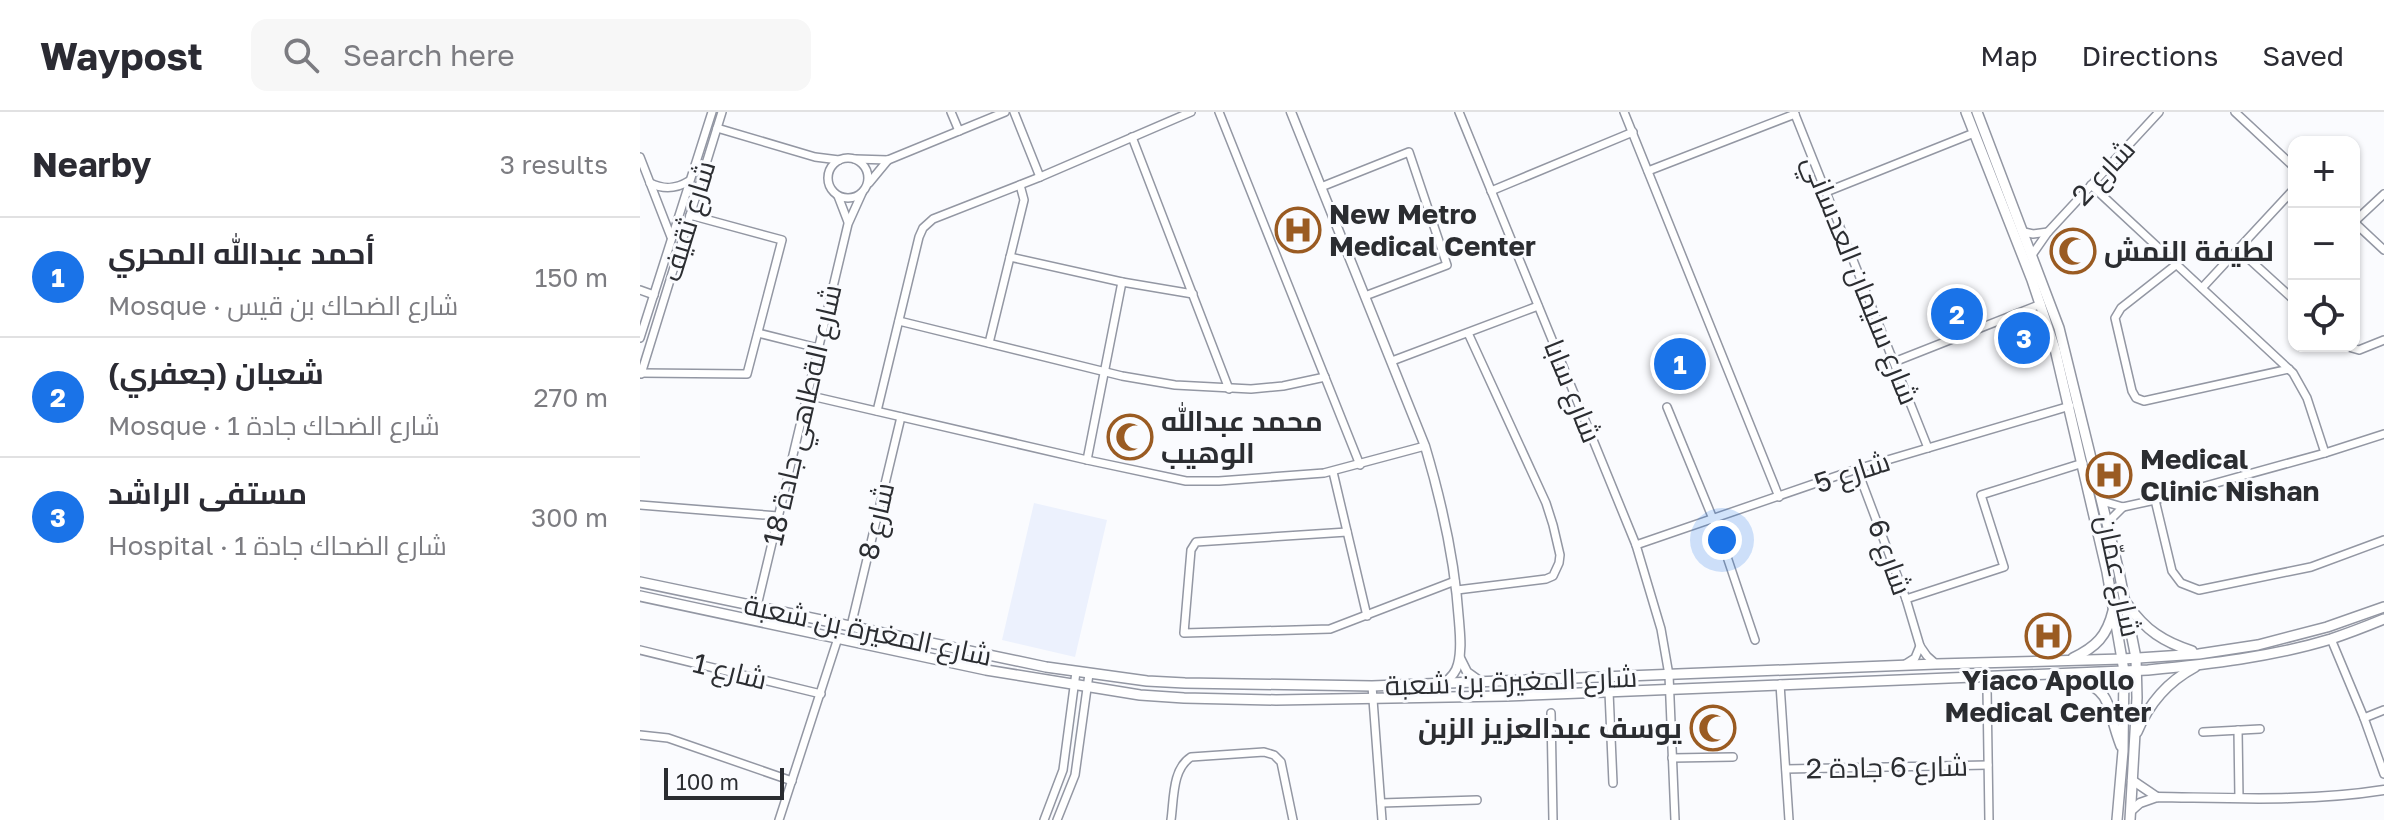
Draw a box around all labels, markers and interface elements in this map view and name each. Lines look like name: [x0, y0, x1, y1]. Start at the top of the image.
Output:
search box: [251, 19, 811, 91]
text: Waypost: [40, 33, 203, 78]
icon: search: [279, 33, 323, 77]
text: Search here: [343, 37, 515, 73]
text: Map: [1980, 39, 2037, 72]
text: Directions: [2081, 39, 2218, 72]
text: Saved: [2262, 39, 2344, 72]
street label: شارع 2: [2064, 132, 2143, 213]
map controls: [2288, 136, 2360, 352]
button: +: [2288, 136, 2360, 208]
text: Nearby: [32, 144, 152, 184]
text: 3 results: [500, 149, 608, 180]
street label: شارع سليمان العدساني: [1791, 150, 1927, 411]
street label: شارع ثقيف: [654, 157, 724, 286]
place label: New Metro Medical Center: [1329, 197, 1536, 262]
hospital icon: New Metro Medical Center: [1274, 206, 1322, 254]
button: −: [2288, 208, 2360, 280]
mosque icon: لطيفة النمش: [2049, 227, 2097, 275]
place label: لطيفة النمش: [2104, 234, 2274, 268]
text: أحمد عبدالله المحري: [108, 235, 375, 271]
text: 1: [51, 262, 65, 293]
text: 150 m: [535, 262, 608, 293]
button: locate: [2288, 280, 2360, 352]
street label: شارع الةطاهي جادة 18: [755, 281, 853, 550]
pin: 2: [1931, 284, 1983, 344]
text: Mosque · شارع الضحاك بن قيس: [108, 290, 458, 321]
pin: 3: [1998, 308, 2050, 368]
street label: شارع سابا: [1535, 334, 1609, 448]
pin: 1: [1654, 334, 1706, 394]
text: شعبان (جعفري): [108, 355, 324, 391]
text: 2: [50, 382, 66, 413]
text: 270 m: [534, 382, 608, 413]
place label: محمد عبدالله الوهيب: [1161, 402, 1323, 470]
text: Mosque · شارع الضحاك جادة 1: [108, 410, 440, 441]
mosque icon: محمد عبدالله الوهيب: [1106, 413, 1154, 461]
place label: Medical Clinic Nishan: [2140, 442, 2319, 507]
street label: شارع 5: [1810, 444, 1895, 502]
hospital icon: Medical Clinic Nishan: [2085, 451, 2133, 499]
text: مستفى الراشد: [108, 475, 307, 511]
street label: شارع 8: [851, 479, 903, 563]
text: 3: [50, 502, 66, 533]
text: 300 m: [531, 502, 608, 533]
street label: شارع عمّان: [2088, 512, 2148, 640]
street label: شارع 6: [1859, 514, 1919, 600]
your location: [1702, 520, 1742, 560]
text: Hospital · شارع الضحاك جادة 1: [108, 530, 447, 561]
street label: شارع المغيرة بن شعبة: [741, 587, 995, 675]
hospital icon: Yiaco Apollo Medical Center: [2024, 612, 2072, 660]
street label: شارع 1: [689, 645, 770, 698]
street label: شارع المغيرة بن شعبة: [1384, 660, 1638, 704]
place label: Yiaco Apollo Medical Center: [1944, 663, 2152, 728]
mosque icon: يوسف عبدالعزيز الزبن: [1689, 704, 1737, 752]
place label: يوسف عبدالعزيز الزبن: [1418, 711, 1682, 745]
street label: شارع 6 جادة 2: [1806, 749, 1968, 787]
scale bar: [664, 764, 784, 800]
text: 100 m: [676, 768, 739, 795]

